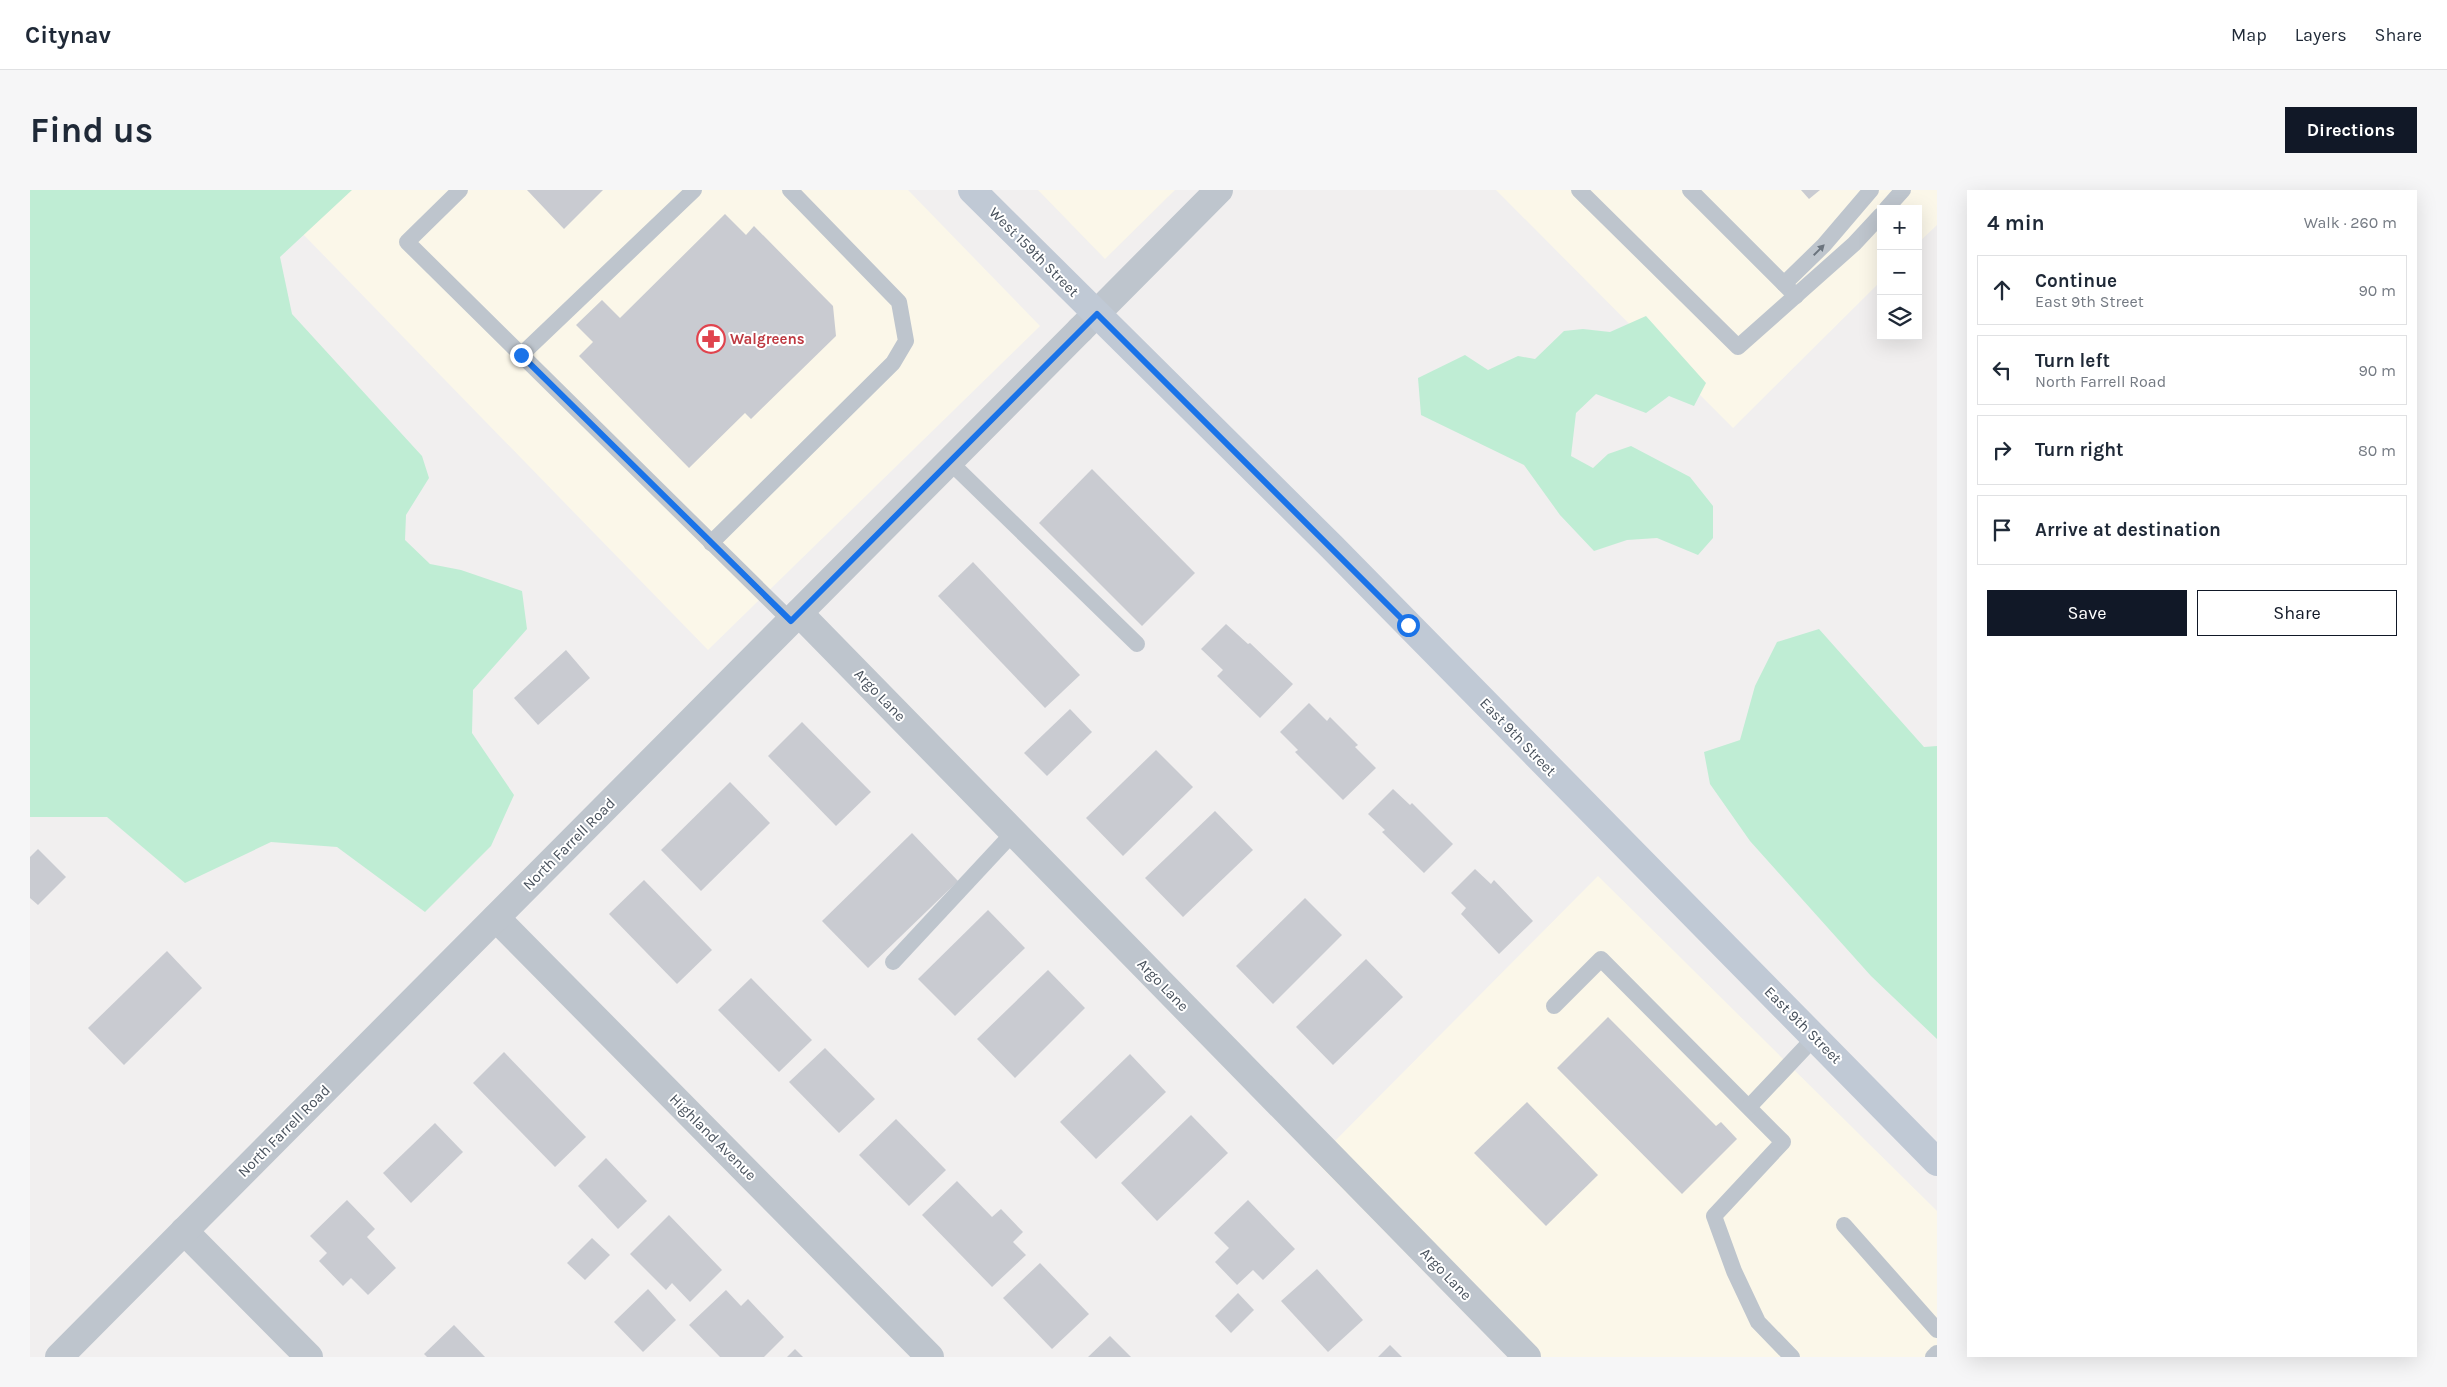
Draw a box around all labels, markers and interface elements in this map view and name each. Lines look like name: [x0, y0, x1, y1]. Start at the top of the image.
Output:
text: Citynav: [25, 21, 111, 49]
text: Map: [2231, 24, 2267, 46]
text: Layers: [2295, 24, 2347, 46]
text: Share: [2375, 24, 2422, 46]
button: Directions: [2285, 107, 2417, 153]
text: Find us: [30, 110, 153, 151]
street label: West 159th Street: [985, 203, 1083, 301]
map controls: [1877, 205, 1922, 340]
button: +: [1877, 205, 1922, 250]
text: 4 min: [1987, 211, 2045, 235]
text: Walk · 260 m: [2304, 213, 2397, 232]
one-way arrow: [1812, 244, 1824, 256]
button: −: [1877, 250, 1922, 295]
text: Continue: [2035, 270, 2117, 292]
icon: ahead: [1988, 276, 2016, 304]
text: 90 m: [2358, 281, 2396, 300]
text: East 9th Street: [2035, 292, 2144, 311]
button: layers: [1877, 295, 1922, 340]
pharmacy icon: Walgreens: [696, 324, 726, 354]
place label: Walgreens: [730, 330, 805, 348]
route end: [510, 344, 533, 367]
text: Turn left: [2035, 350, 2110, 372]
icon: left: [1988, 356, 2016, 384]
text: 90 m: [2358, 361, 2396, 380]
text: North Farrell Road: [2035, 372, 2166, 391]
icon: right: [1988, 436, 2016, 464]
text: Turn right: [2035, 439, 2124, 461]
text: 80 m: [2358, 441, 2396, 460]
icon: arrive: [1988, 516, 2016, 544]
text: Arrive at destination: [2035, 519, 2221, 541]
button: Save: [1987, 590, 2187, 636]
button: Share: [2197, 590, 2397, 636]
route start: [1397, 614, 1420, 637]
street label: Argo Lane: [851, 665, 909, 725]
street label: East 9th Street: [1476, 694, 1560, 780]
street label: North Farrell Road: [519, 794, 619, 894]
street label: Argo Lane: [1134, 955, 1192, 1015]
street label: East 9th Street: [1761, 983, 1846, 1068]
street label: North Farrell Road: [234, 1081, 334, 1181]
street label: Highland Avenue: [666, 1090, 760, 1184]
street label: Argo Lane: [1417, 1244, 1475, 1304]

